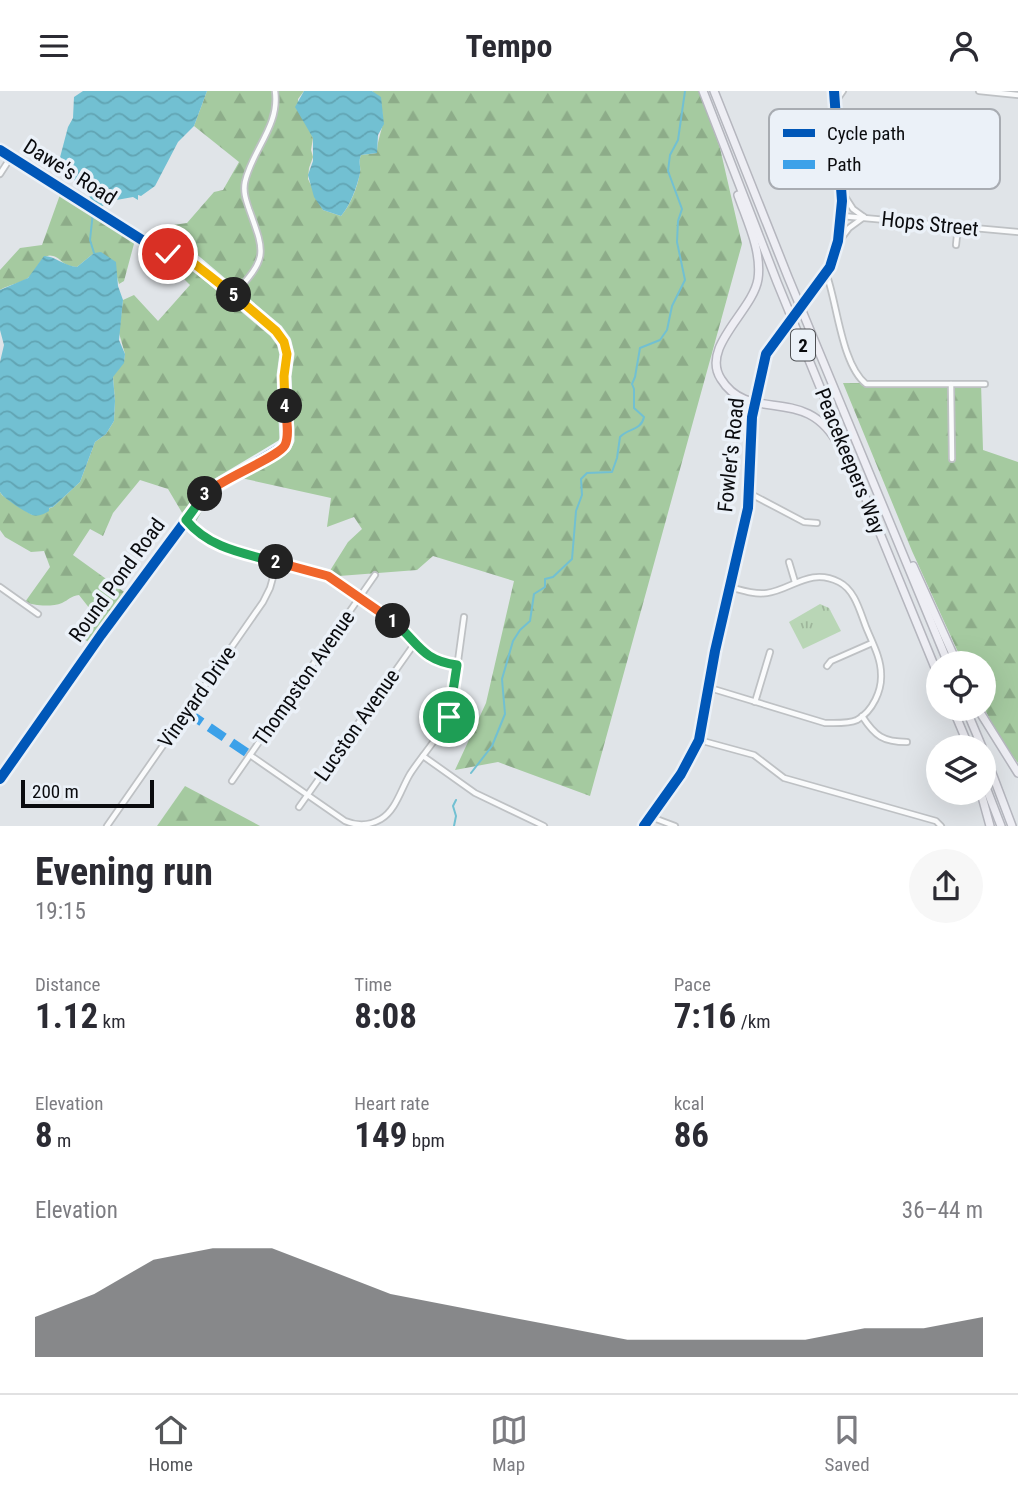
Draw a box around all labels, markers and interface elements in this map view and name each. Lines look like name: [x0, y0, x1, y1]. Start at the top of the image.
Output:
icon: menu: [35, 27, 73, 65]
text: Tempo: [466, 27, 552, 65]
icon: person: [945, 27, 983, 65]
legend: [769, 109, 1000, 189]
text: Cycle path: [827, 122, 905, 145]
street label: Dawe's Road: [19, 134, 121, 210]
text: Path: [827, 153, 861, 176]
street label: Hops Street: [880, 207, 980, 241]
pin: [138, 224, 198, 284]
icon: check: [149, 235, 187, 273]
pin: 5: [216, 277, 252, 313]
text: 5: [229, 283, 238, 306]
road number: 2: [791, 329, 815, 361]
street label: Peacekeepers Way: [810, 385, 890, 538]
pin: 4: [268, 389, 302, 423]
text: 4: [280, 394, 289, 417]
street label: Fowler's Road: [713, 397, 749, 513]
pin: 3: [188, 477, 222, 511]
text: 3: [200, 482, 209, 505]
street label: Round Pond Road: [64, 514, 170, 646]
pin: 2: [258, 545, 294, 580]
text: 2: [271, 550, 280, 573]
pin: 1: [376, 603, 410, 639]
street label: Thompston Avenue: [248, 606, 360, 750]
text: 1: [388, 609, 397, 632]
street label: Vineyard Drive: [153, 641, 241, 752]
map controls: [926, 651, 996, 805]
button: locate: [926, 651, 996, 721]
street label: Lucston Avenue: [310, 664, 404, 786]
pin: [419, 687, 479, 747]
icon: arrive: [430, 698, 468, 736]
button: layers: [926, 735, 996, 805]
scale bar: [21, 777, 154, 809]
text: 200 m: [32, 780, 79, 803]
button: share: [909, 849, 983, 923]
text: Evening run: [35, 850, 213, 894]
text: 19:15: [35, 898, 86, 925]
text: Distance: [35, 973, 100, 996]
text: Time: [354, 973, 392, 996]
text: Pace: [674, 973, 711, 996]
text: 1.12: [35, 996, 98, 1037]
text: 8:08: [354, 996, 417, 1037]
text: 7:16: [674, 996, 736, 1037]
text: km: [98, 1010, 125, 1033]
text: /km: [736, 1010, 771, 1033]
text: Elevation: [35, 1092, 103, 1115]
text: Heart rate: [354, 1092, 429, 1115]
text: kcal: [674, 1092, 704, 1115]
text: 8: [35, 1115, 53, 1156]
text: 149: [354, 1115, 407, 1156]
text: 86: [674, 1115, 709, 1156]
text: m: [53, 1129, 71, 1152]
text: bpm: [407, 1129, 445, 1152]
text: Elevation: [35, 1197, 118, 1224]
text: 36–44 m: [902, 1197, 983, 1224]
tab: Home: [148, 1411, 193, 1476]
tab: Map: [490, 1411, 528, 1476]
tab: Saved: [824, 1411, 870, 1476]

